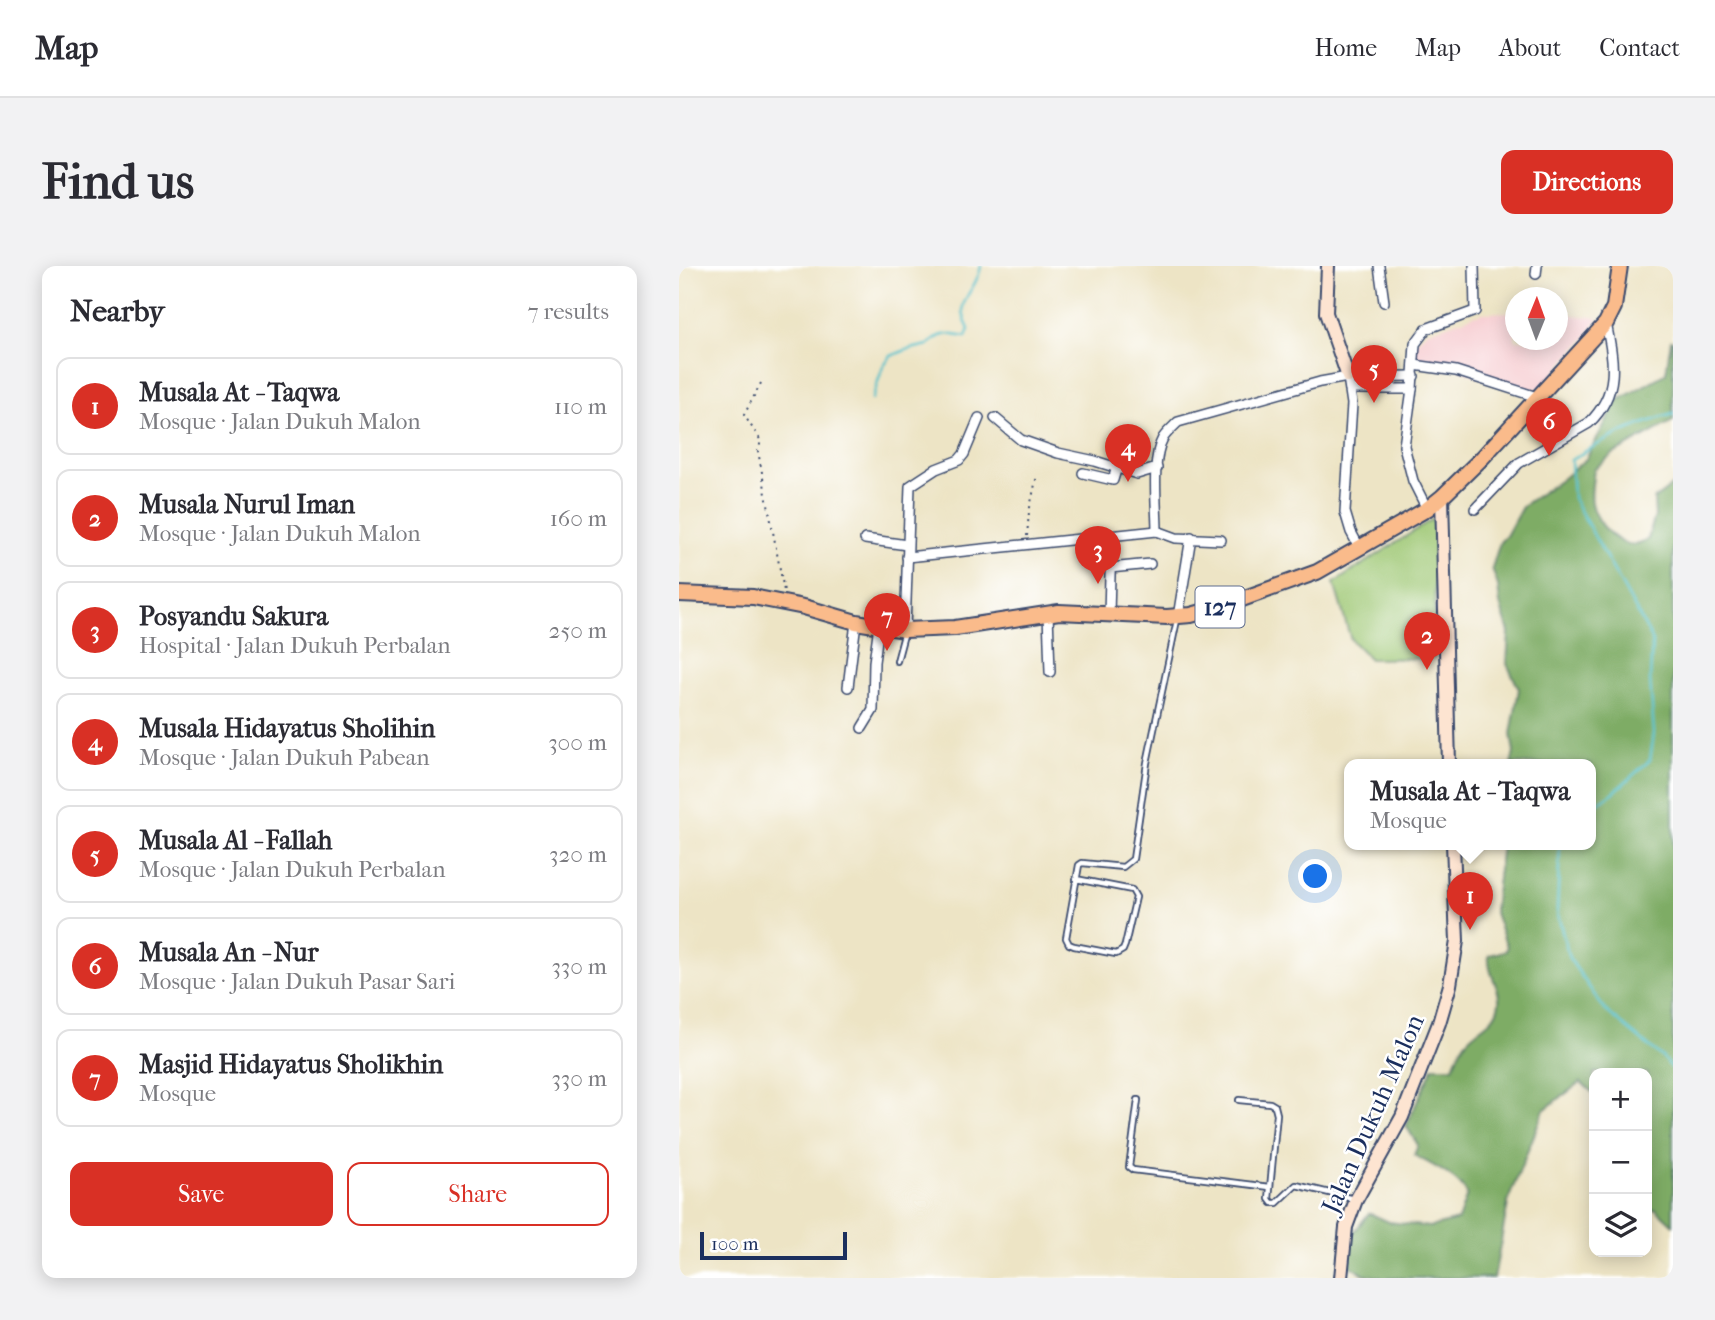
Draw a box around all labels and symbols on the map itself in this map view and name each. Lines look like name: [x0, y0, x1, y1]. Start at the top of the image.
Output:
north arrow: [1505, 287, 1568, 350]
pin: 5: [1351, 345, 1397, 403]
pin: 6: [1526, 398, 1572, 456]
pin: 4: [1105, 424, 1151, 482]
pin: 3: [1075, 526, 1121, 584]
road number: 127: [1195, 586, 1245, 628]
pin: 7: [864, 593, 910, 651]
pin: 2: [1404, 612, 1450, 670]
your location: [1298, 859, 1332, 893]
pin: 1: [1447, 872, 1493, 930]
street label: Jalan Dukuh Malon: [1314, 1010, 1431, 1220]
scale bar: [700, 1229, 847, 1261]

